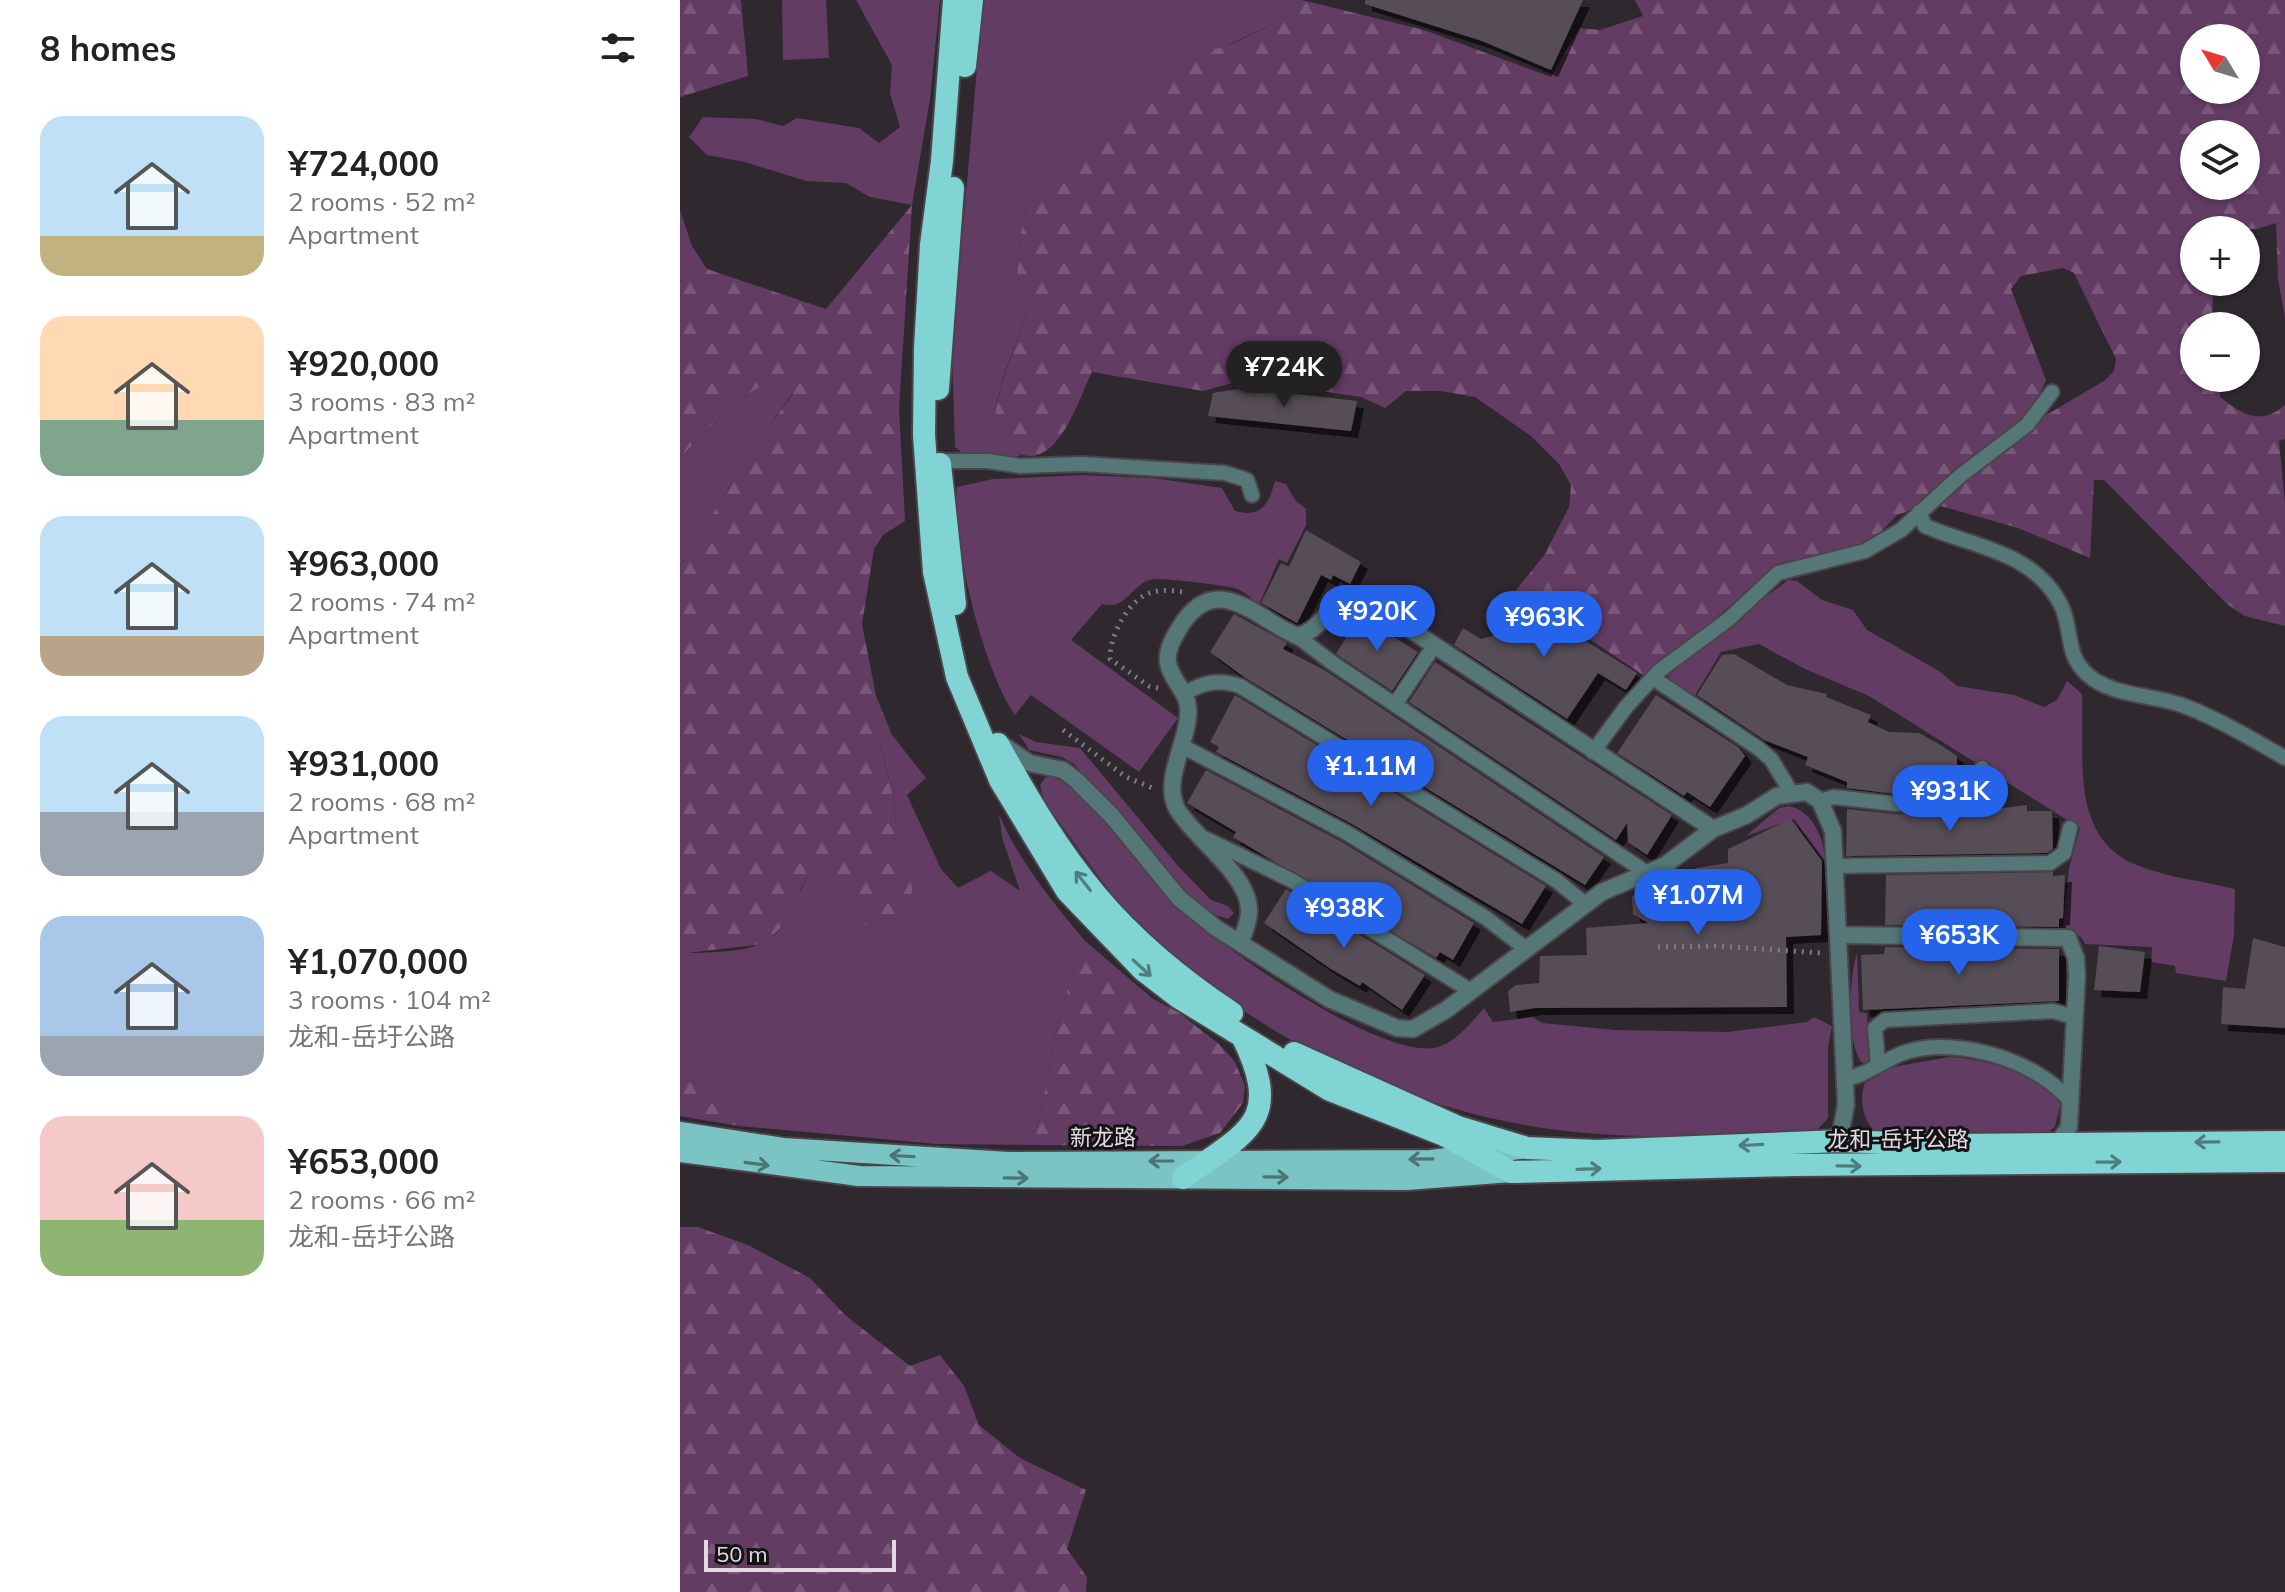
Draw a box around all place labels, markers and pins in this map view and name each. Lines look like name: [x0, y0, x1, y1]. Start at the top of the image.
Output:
pin: ¥724K: [1228, 341, 1340, 409]
pin: ¥920K: [1321, 585, 1433, 653]
pin: ¥963K: [1488, 591, 1600, 659]
pin: ¥1.11M: [1306, 740, 1436, 808]
pin: ¥931K: [1894, 765, 2006, 833]
pin: ¥1.07M: [1633, 869, 1763, 937]
pin: ¥938K: [1288, 882, 1400, 950]
pin: ¥653K: [1903, 909, 2015, 977]

